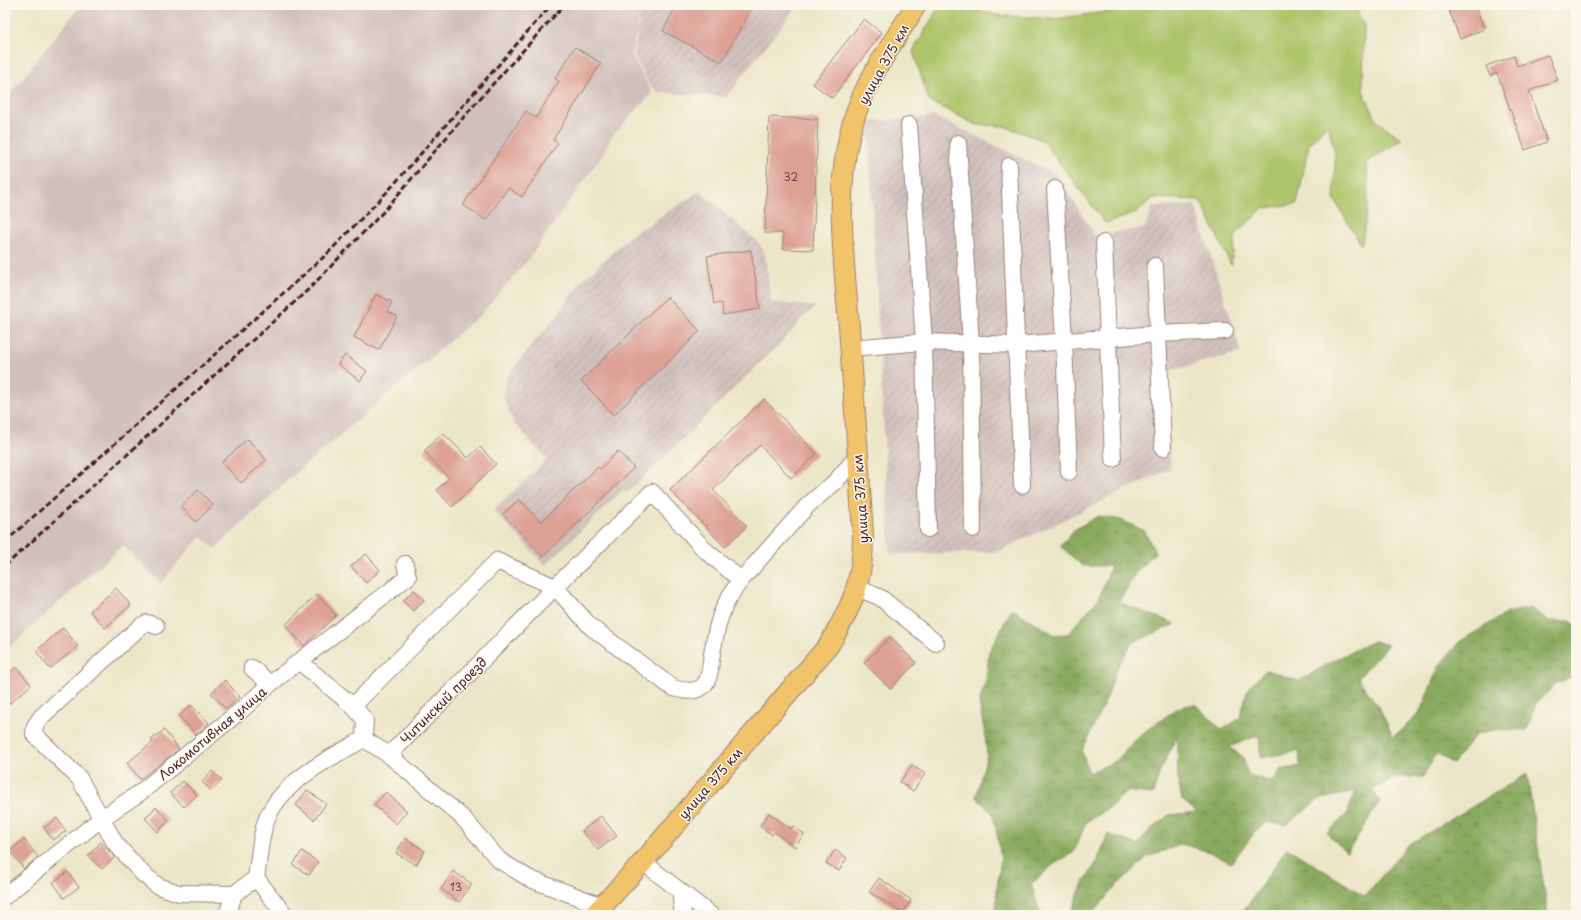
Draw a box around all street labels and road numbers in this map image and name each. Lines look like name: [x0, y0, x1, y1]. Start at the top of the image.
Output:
street label: улица 375 км: [853, 20, 913, 108]
street label: улица 375 км: [847, 454, 873, 544]
street label: Читинский проезд: [395, 652, 491, 748]
street label: Локомотивная улица: [154, 681, 271, 784]
street label: улица 375 км: [674, 743, 746, 823]

